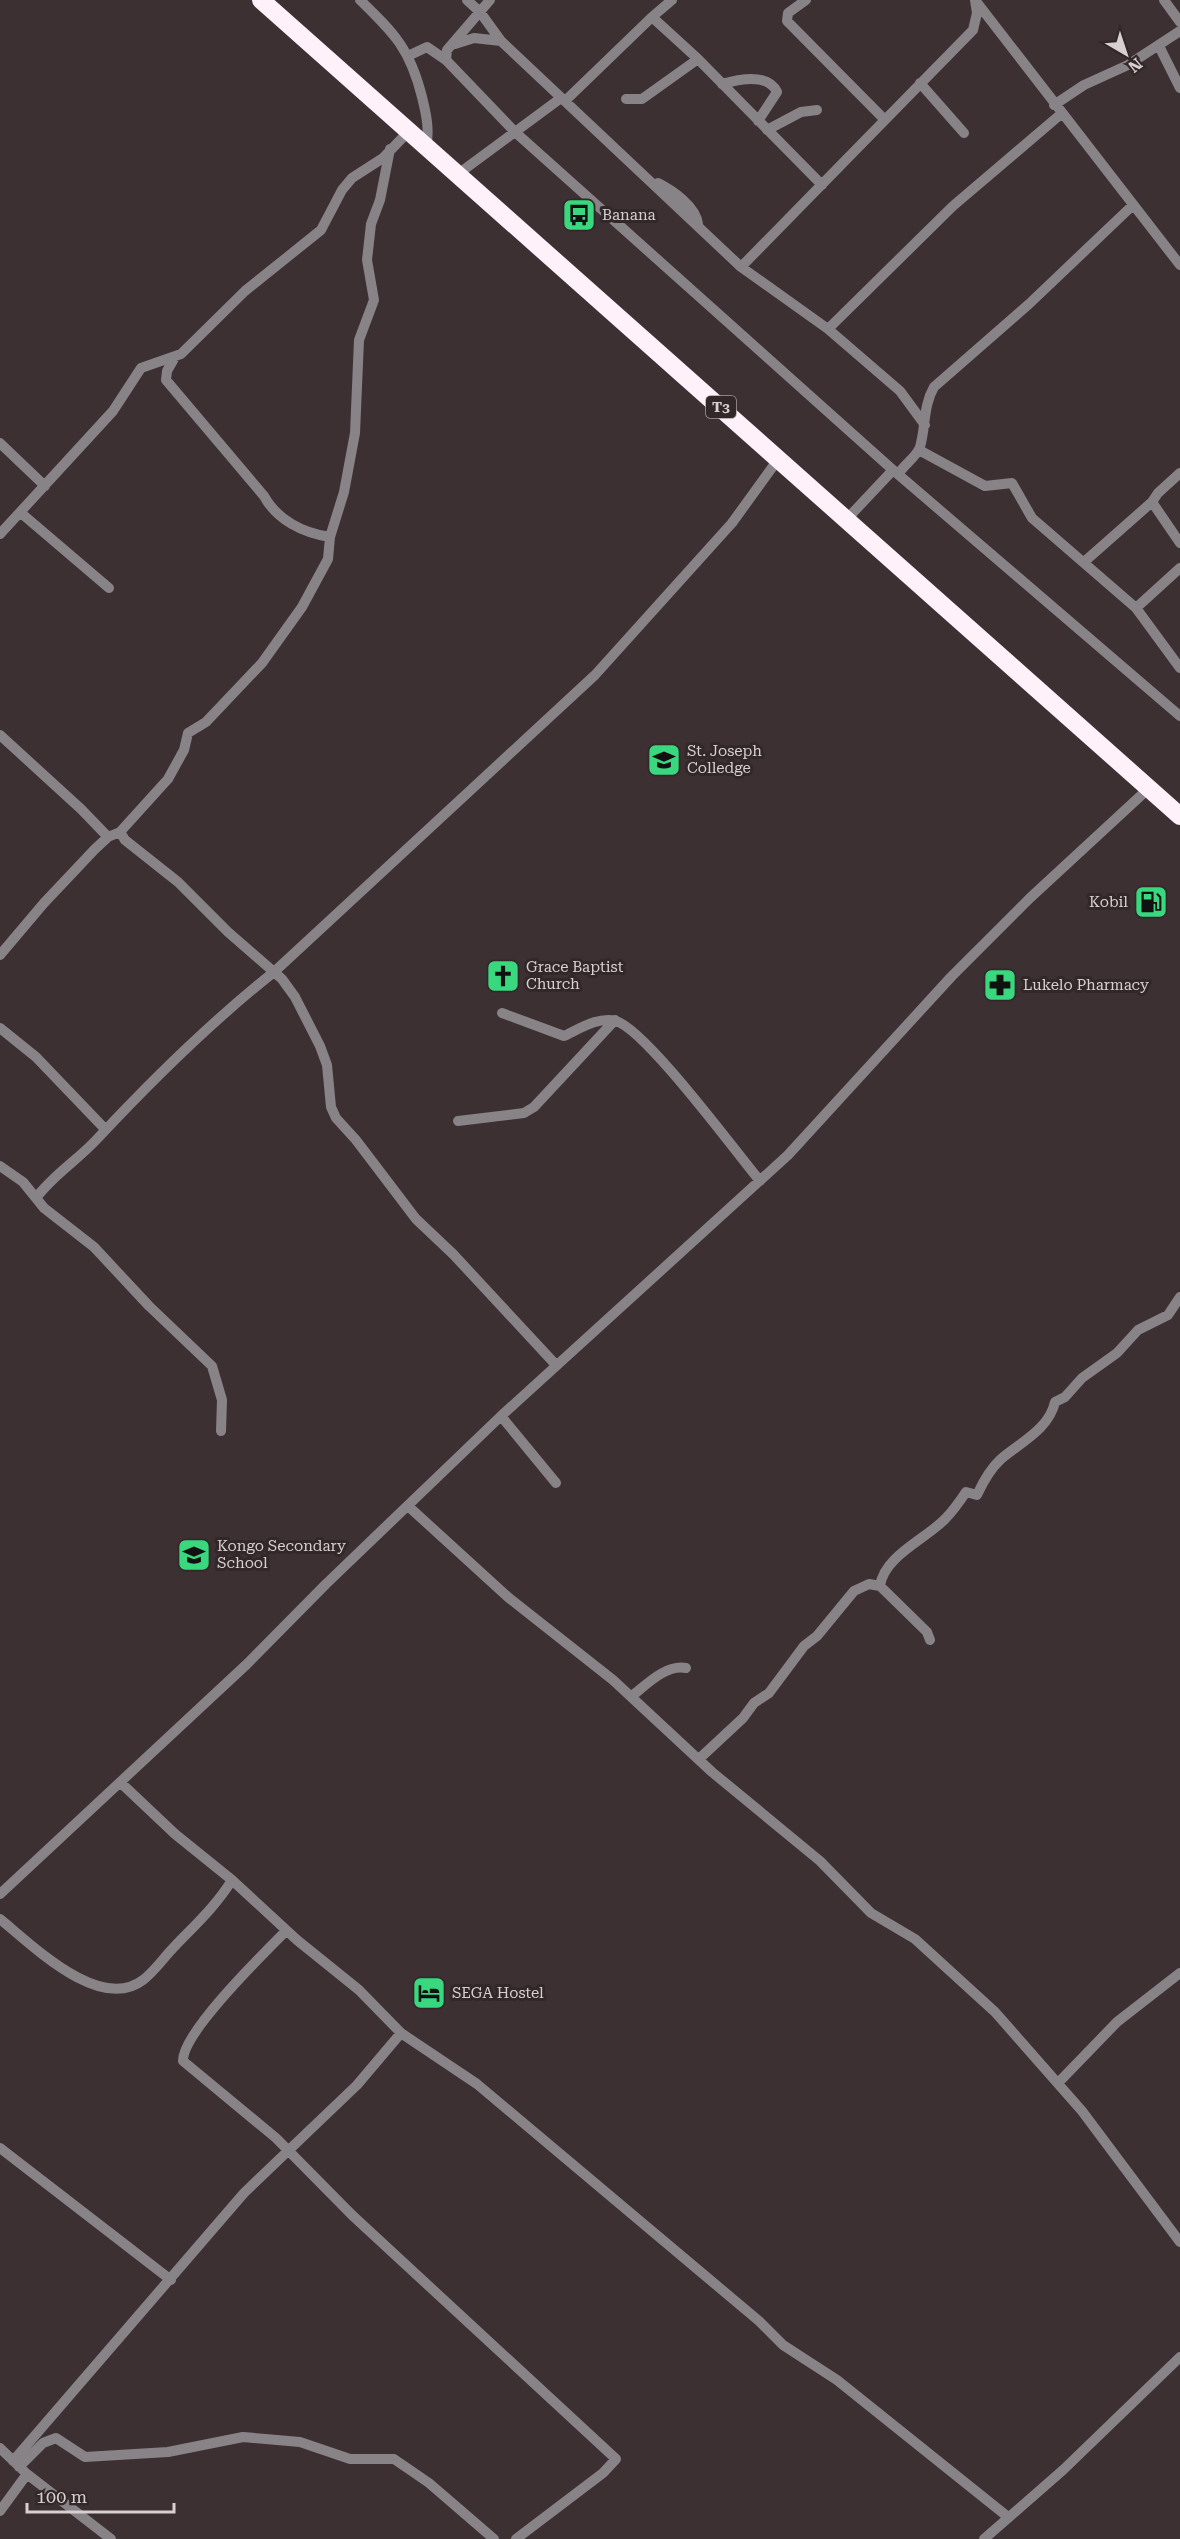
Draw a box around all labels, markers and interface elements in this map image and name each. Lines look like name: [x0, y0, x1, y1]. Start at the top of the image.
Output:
north arrow: [1096, 24, 1156, 84]
text: N: [1124, 54, 1146, 77]
bus stop icon: Banana: [561, 197, 597, 233]
place label: Banana: [602, 206, 656, 224]
road number: T3: [706, 396, 736, 418]
school or university icon: St. Joseph Colledge: [646, 742, 682, 778]
place label: St. Joseph Colledge: [687, 742, 762, 777]
fuel station icon: Kobil: [1133, 884, 1169, 920]
place label: Kobil: [1089, 893, 1128, 911]
church icon: Grace Baptist Church: [485, 958, 521, 994]
place label: Grace Baptist Church: [526, 958, 624, 993]
pharmacy icon: Lukelo Pharmacy: [982, 967, 1018, 1003]
place label: Lukelo Pharmacy: [1023, 976, 1149, 994]
school or university icon: Kongo Secondary School: [176, 1537, 212, 1573]
place label: Kongo Secondary School: [217, 1537, 346, 1572]
hotel icon: SEGA Hostel: [411, 1975, 447, 2011]
place label: SEGA Hostel: [452, 1984, 544, 2002]
scale bar: [27, 2476, 174, 2514]
text: 100 m: [36, 2486, 87, 2507]

